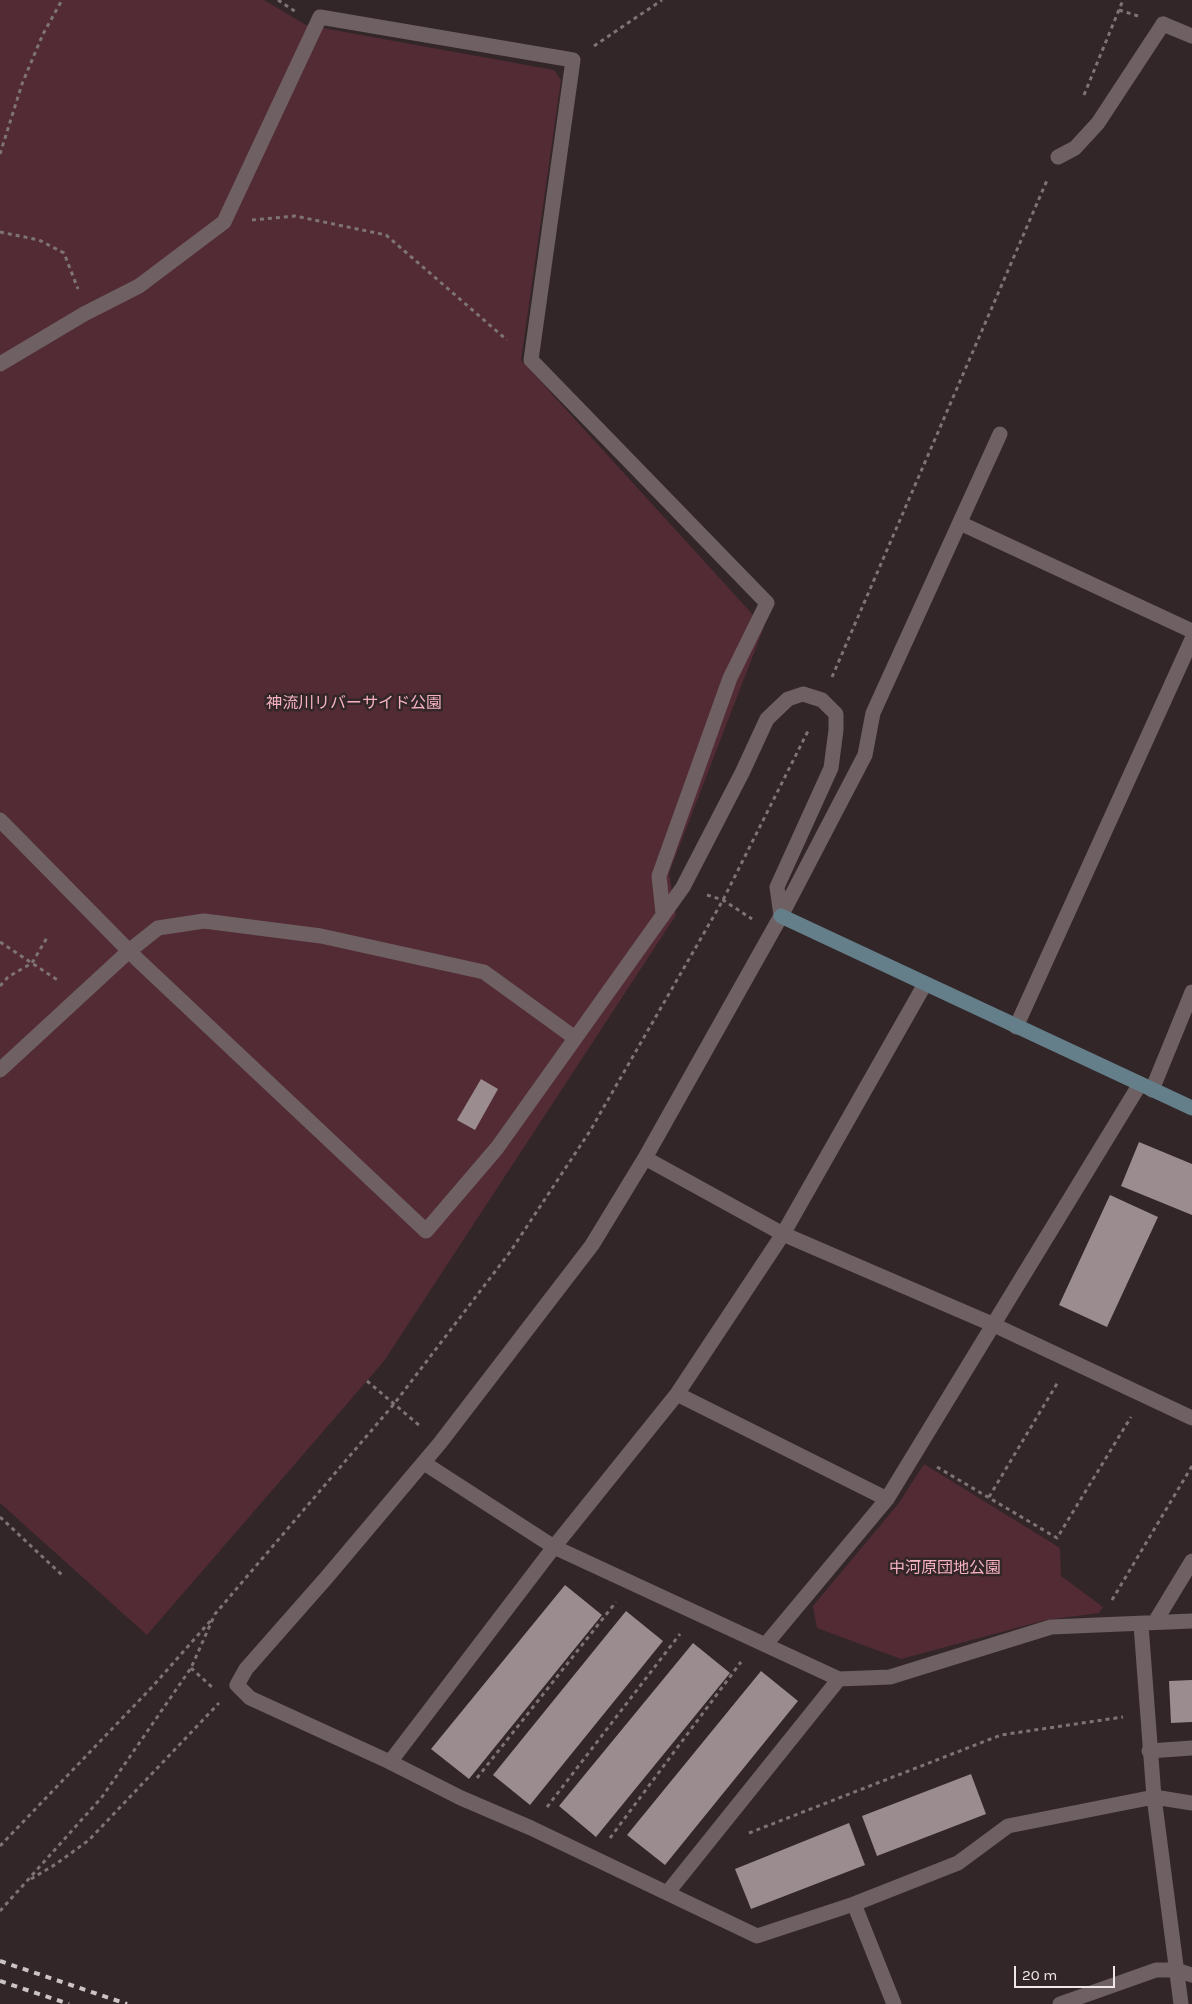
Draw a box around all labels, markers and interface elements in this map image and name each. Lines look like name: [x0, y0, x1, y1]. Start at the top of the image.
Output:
park label: 神流川リバーサイド公園: [266, 693, 442, 713]
park label: 中河原団地公園: [889, 1558, 1001, 1578]
scale bar: [1017, 1956, 1118, 1988]
text: 20 m: [1022, 1966, 1057, 1984]

